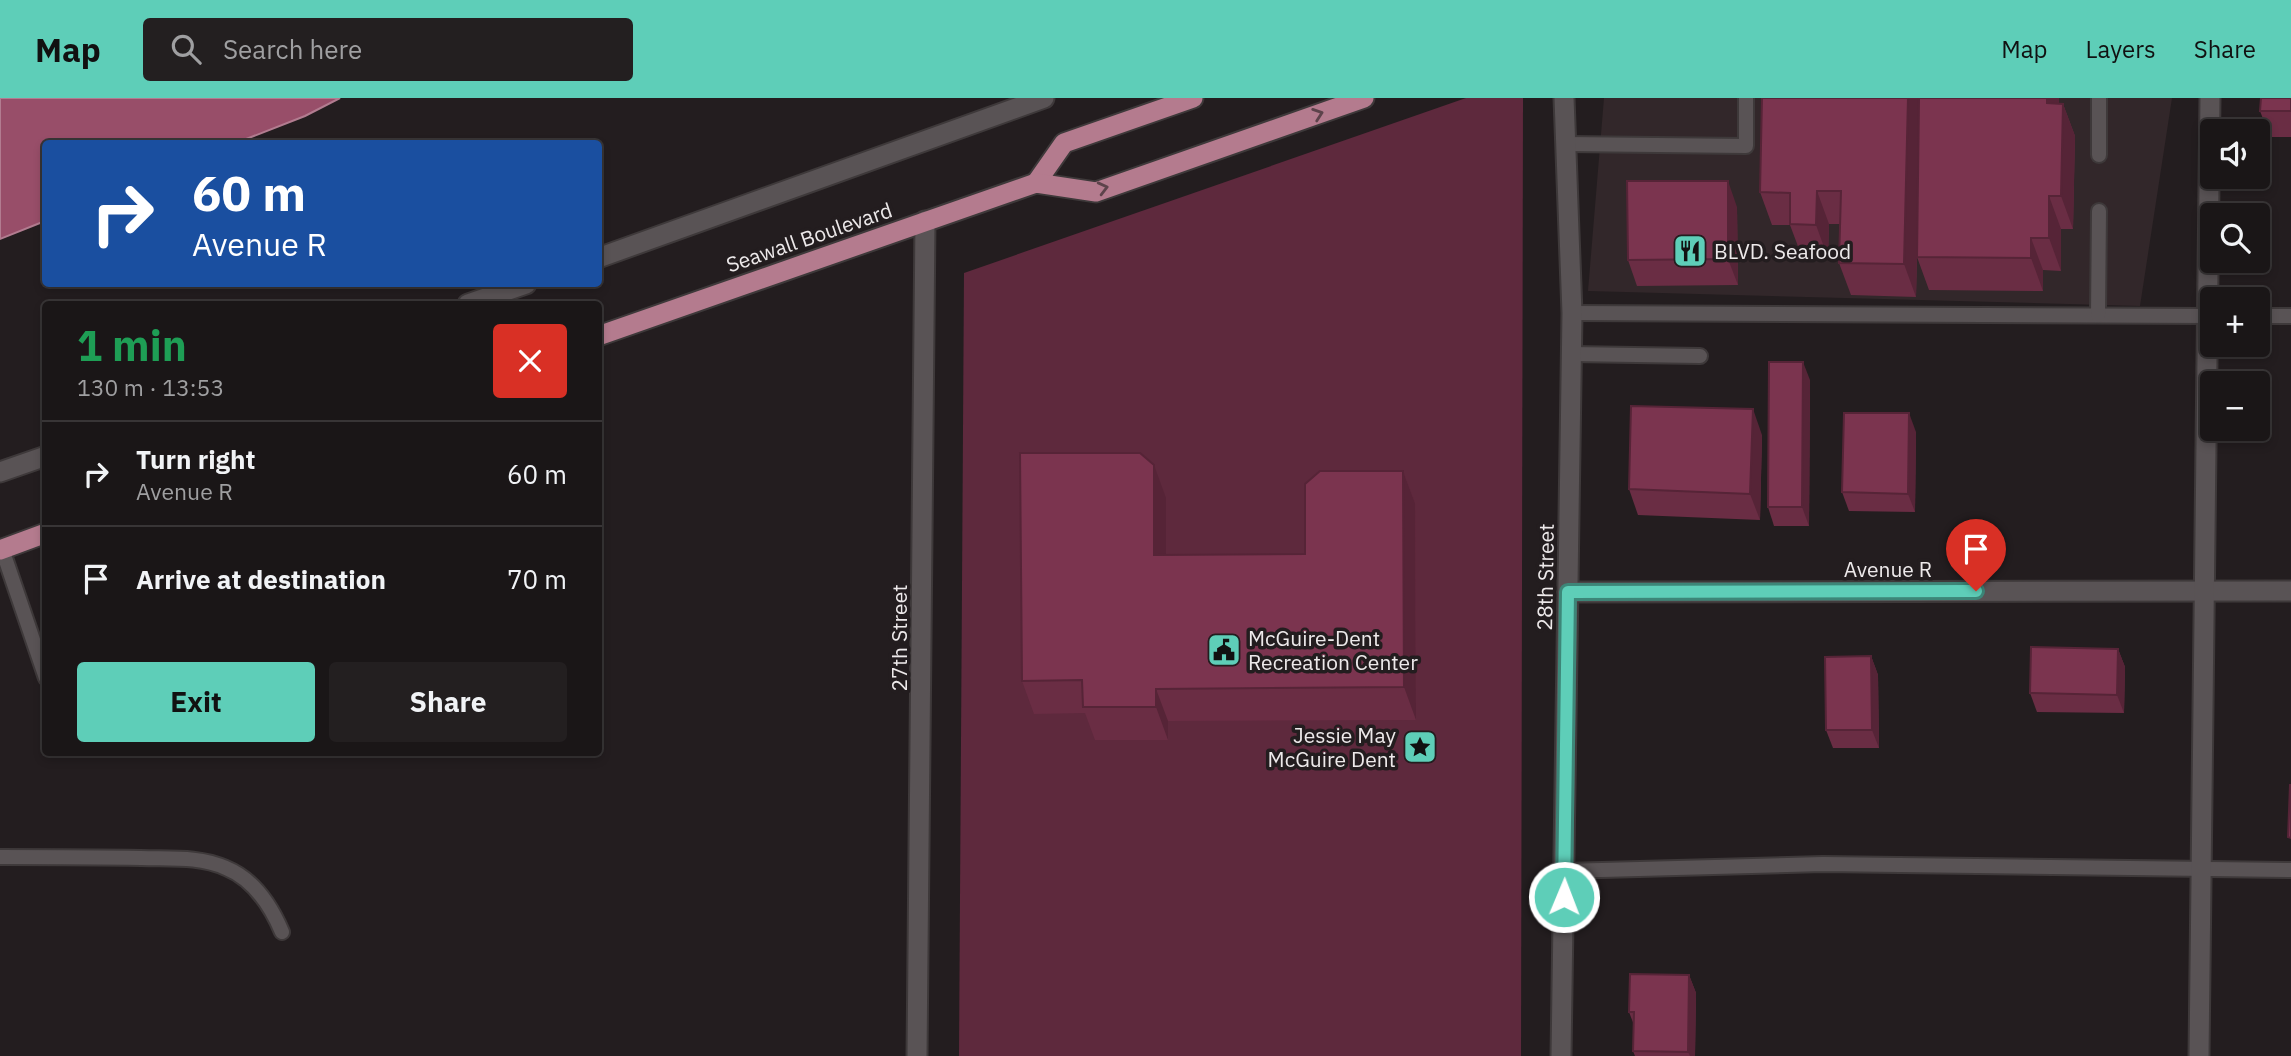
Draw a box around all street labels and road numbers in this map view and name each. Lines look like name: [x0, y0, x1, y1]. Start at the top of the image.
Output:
street label: Seawall Boulevard: [722, 195, 896, 279]
street label: 28th Street: [1530, 523, 1560, 631]
street label: Avenue R: [1844, 555, 1932, 583]
street label: 27th Street: [885, 584, 913, 692]

